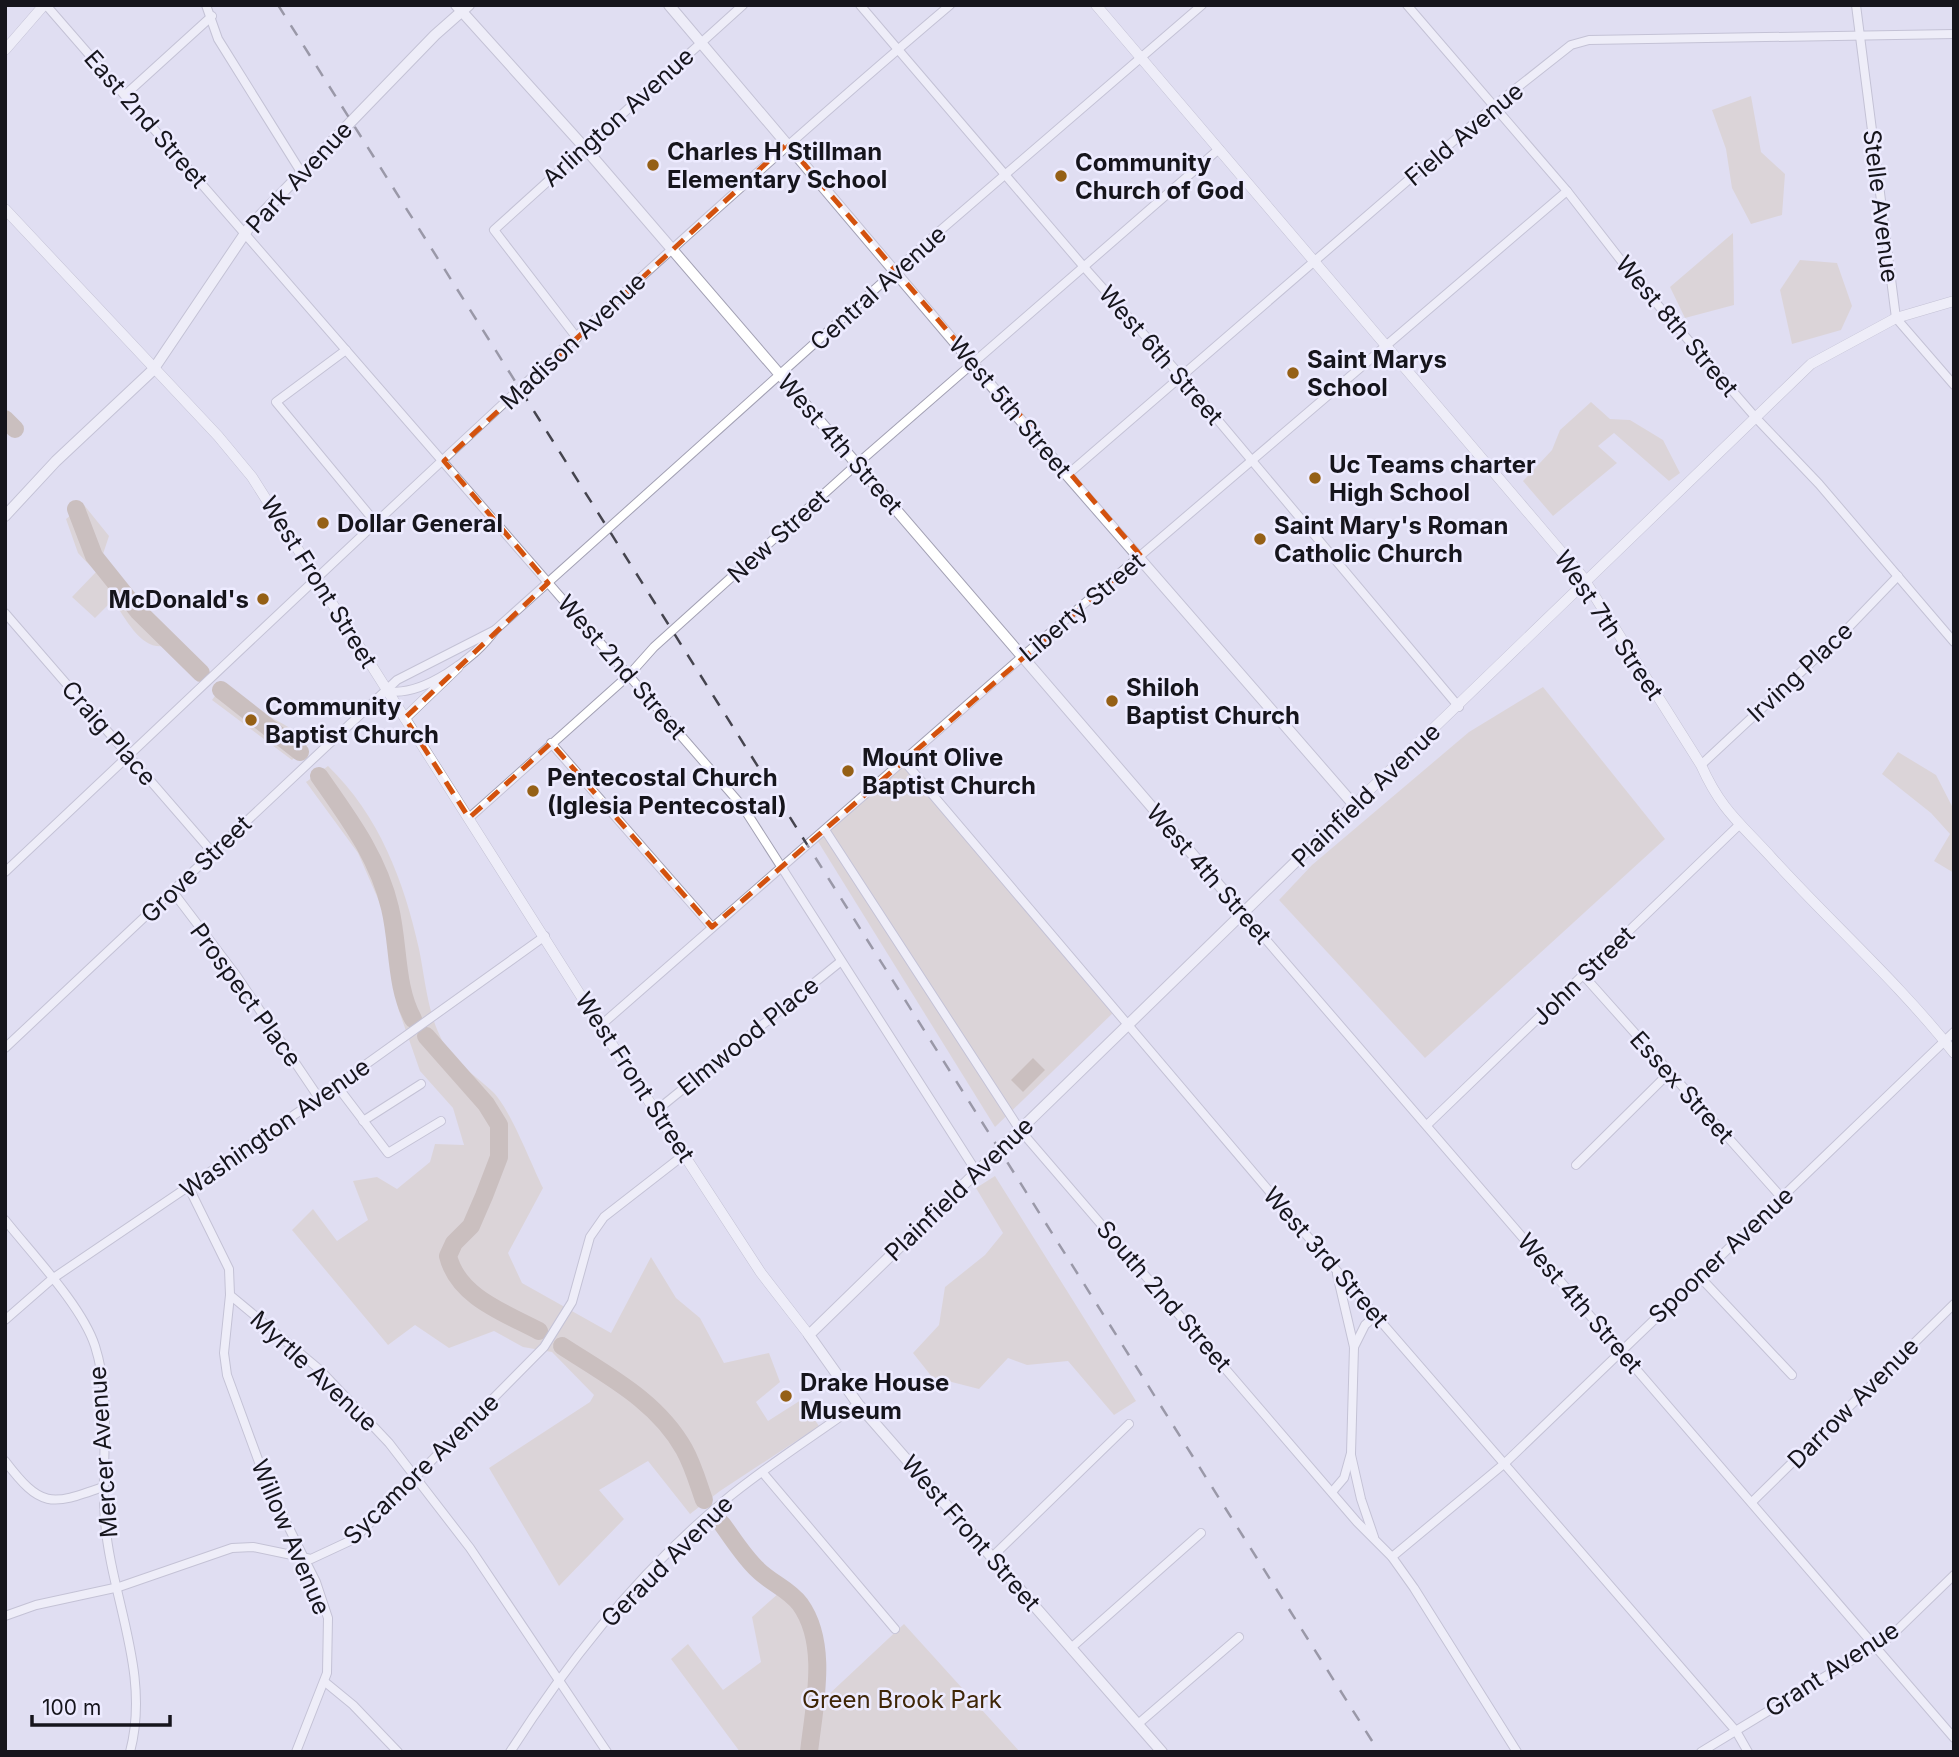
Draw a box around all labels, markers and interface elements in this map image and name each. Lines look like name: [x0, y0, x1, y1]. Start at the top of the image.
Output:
street label: Arlington Avenue: [536, 41, 700, 193]
street label: East 2nd Street: [78, 44, 214, 194]
street label: Field Avenue: [1399, 76, 1529, 192]
street label: Park Avenue: [240, 115, 358, 239]
street label: Stelle Avenue: [1857, 128, 1905, 284]
place label: Charles H Stillman Elementary School: [667, 137, 887, 194]
place label: Community Church of God: [1075, 148, 1244, 205]
marker: Charles H Stillman Elementary School: [645, 157, 661, 173]
marker: Community Church of God: [1053, 168, 1069, 184]
street label: Central Avenue: [804, 219, 952, 357]
street label: West 8th Street: [1610, 250, 1744, 402]
street label: Madison Avenue: [494, 266, 652, 416]
street label: West 6th Street: [1093, 279, 1229, 431]
street label: West 5th Street: [943, 331, 1077, 483]
place label: Saint Marys School: [1307, 345, 1447, 402]
marker: Saint Marys School: [1285, 365, 1301, 381]
street label: West 4th Street: [771, 368, 909, 520]
place label: Uc Teams charter High School: [1329, 450, 1536, 507]
marker: Uc Teams charter High School: [1307, 470, 1323, 486]
street label: New Street: [722, 483, 835, 589]
street label: West Front Street: [255, 491, 383, 673]
place label: Dollar General: [337, 509, 503, 538]
place label: Saint Mary's Roman Catholic Church: [1274, 511, 1509, 568]
marker: Dollar General: [315, 515, 331, 531]
marker: Saint Mary's Roman Catholic Church: [1252, 531, 1268, 547]
street label: West 7th Street: [1548, 545, 1670, 705]
street label: Liberty Street: [1014, 546, 1150, 668]
place label: McDonald's: [109, 585, 249, 614]
street label: West 2nd Street: [551, 589, 693, 745]
marker: McDonald's: [255, 591, 271, 607]
street label: Irving Place: [1741, 616, 1859, 728]
place label: Shiloh Baptist Church: [1126, 673, 1300, 730]
street label: Craig Place: [56, 675, 162, 791]
place label: Community Baptist Church: [265, 692, 439, 749]
marker: Shiloh Baptist Church: [1104, 693, 1120, 709]
marker: Community Baptist Church: [243, 712, 259, 728]
street label: Plainfield Avenue: [1286, 717, 1446, 873]
place label: Mount Olive Baptist Church: [862, 743, 1036, 800]
place label: Pentecostal Church (Iglesia Pentecostal): [547, 763, 787, 820]
marker: Mount Olive Baptist Church: [840, 763, 856, 779]
marker: Pentecostal Church (Iglesia Pentecostal): [525, 783, 541, 799]
street label: West 4th Street: [1140, 798, 1278, 950]
street label: Grove Street: [135, 809, 257, 929]
street label: Prospect Place: [184, 918, 308, 1072]
street label: John Street: [1526, 920, 1640, 1032]
street label: Elmwood Place: [672, 970, 824, 1102]
street label: West Front Street: [569, 987, 701, 1167]
street label: Essex Street: [1624, 1025, 1740, 1149]
street label: Washington Avenue: [175, 1052, 375, 1204]
street label: Plainfield Avenue: [879, 1111, 1039, 1267]
street label: West 3rd Street: [1257, 1181, 1395, 1333]
street label: Spooner Avenue: [1643, 1181, 1799, 1329]
street label: South 2nd Street: [1090, 1215, 1238, 1378]
street label: West 4th Street: [1511, 1227, 1649, 1379]
street label: Myrtle Avenue: [244, 1305, 384, 1437]
street label: Darrow Avenue: [1781, 1331, 1925, 1475]
street label: Mercer Avenue: [83, 1365, 123, 1539]
place label: Drake House Museum: [800, 1368, 949, 1425]
street label: Sycamore Avenue: [337, 1387, 505, 1551]
marker: Drake House Museum: [778, 1388, 794, 1404]
street label: West Front Street: [896, 1449, 1047, 1617]
street label: Willow Avenue: [245, 1455, 337, 1619]
street label: Geraud Avenue: [595, 1489, 739, 1633]
street label: Grant Avenue: [1760, 1615, 1904, 1723]
scale bar: [32, 1684, 170, 1728]
park label: Green Brook Park: [802, 1685, 1002, 1714]
text: 100 m: [42, 1695, 101, 1720]

